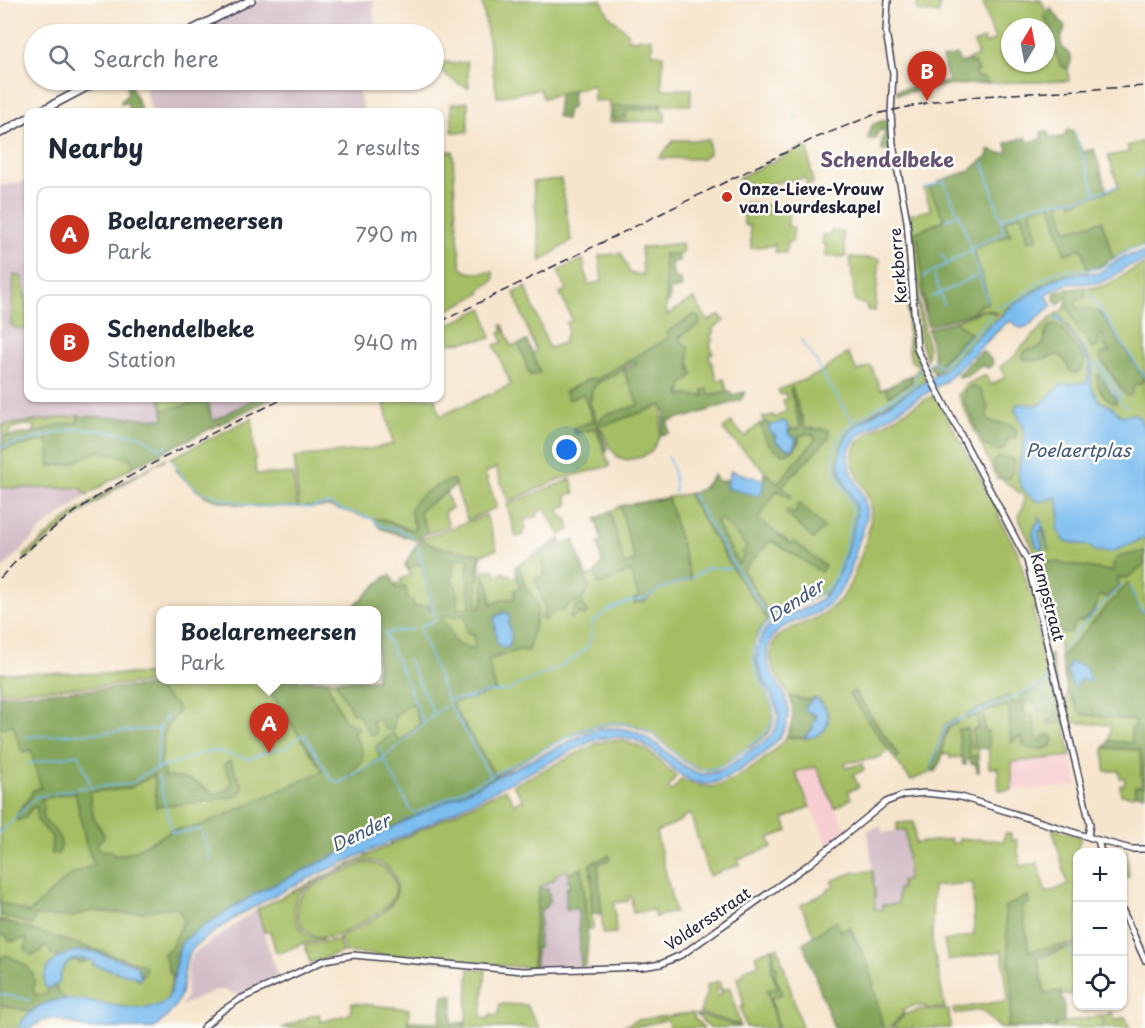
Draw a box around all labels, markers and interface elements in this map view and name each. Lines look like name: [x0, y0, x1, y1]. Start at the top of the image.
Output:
north arrow: [1001, 18, 1055, 72]
search box: [24, 24, 444, 90]
icon: search: [45, 41, 78, 74]
text: Search here: [93, 41, 219, 74]
pin: B: [908, 51, 946, 101]
text: Nearby: [48, 128, 143, 167]
text: 2 results: [337, 132, 420, 162]
district label: Schendelbeke: [820, 144, 954, 174]
place label: Onze-Lieve-Vrouw van Lourdeskapel: [739, 176, 884, 218]
marker: Onze-Lieve-Vrouw van Lourdeskapel: [720, 190, 734, 204]
text: Boelaremeersen: [107, 203, 283, 236]
text: A: [62, 219, 77, 249]
text: 790 m: [355, 219, 418, 249]
street label: Kerkborre: [882, 227, 912, 305]
text: Park: [107, 236, 152, 266]
text: Schendelbeke: [107, 311, 255, 344]
text: B: [63, 327, 76, 357]
text: 940 m: [353, 327, 418, 357]
text: Station: [107, 344, 176, 374]
your location: [552, 435, 581, 464]
water label: Poelaertplas: [1026, 436, 1132, 463]
street label: Kampstraat: [1026, 550, 1072, 644]
water label: Dender: [761, 570, 831, 628]
popup: [156, 606, 381, 684]
text: Boelaremeersen: [180, 614, 357, 647]
text: Park: [180, 647, 225, 677]
pin: A: [250, 704, 288, 753]
water label: Dender: [326, 805, 396, 858]
map controls: [1073, 848, 1127, 1010]
button: +: [1073, 848, 1127, 902]
street label: Voldersstraat: [659, 880, 755, 956]
button: −: [1073, 902, 1127, 956]
button: locate: [1073, 956, 1127, 1010]

